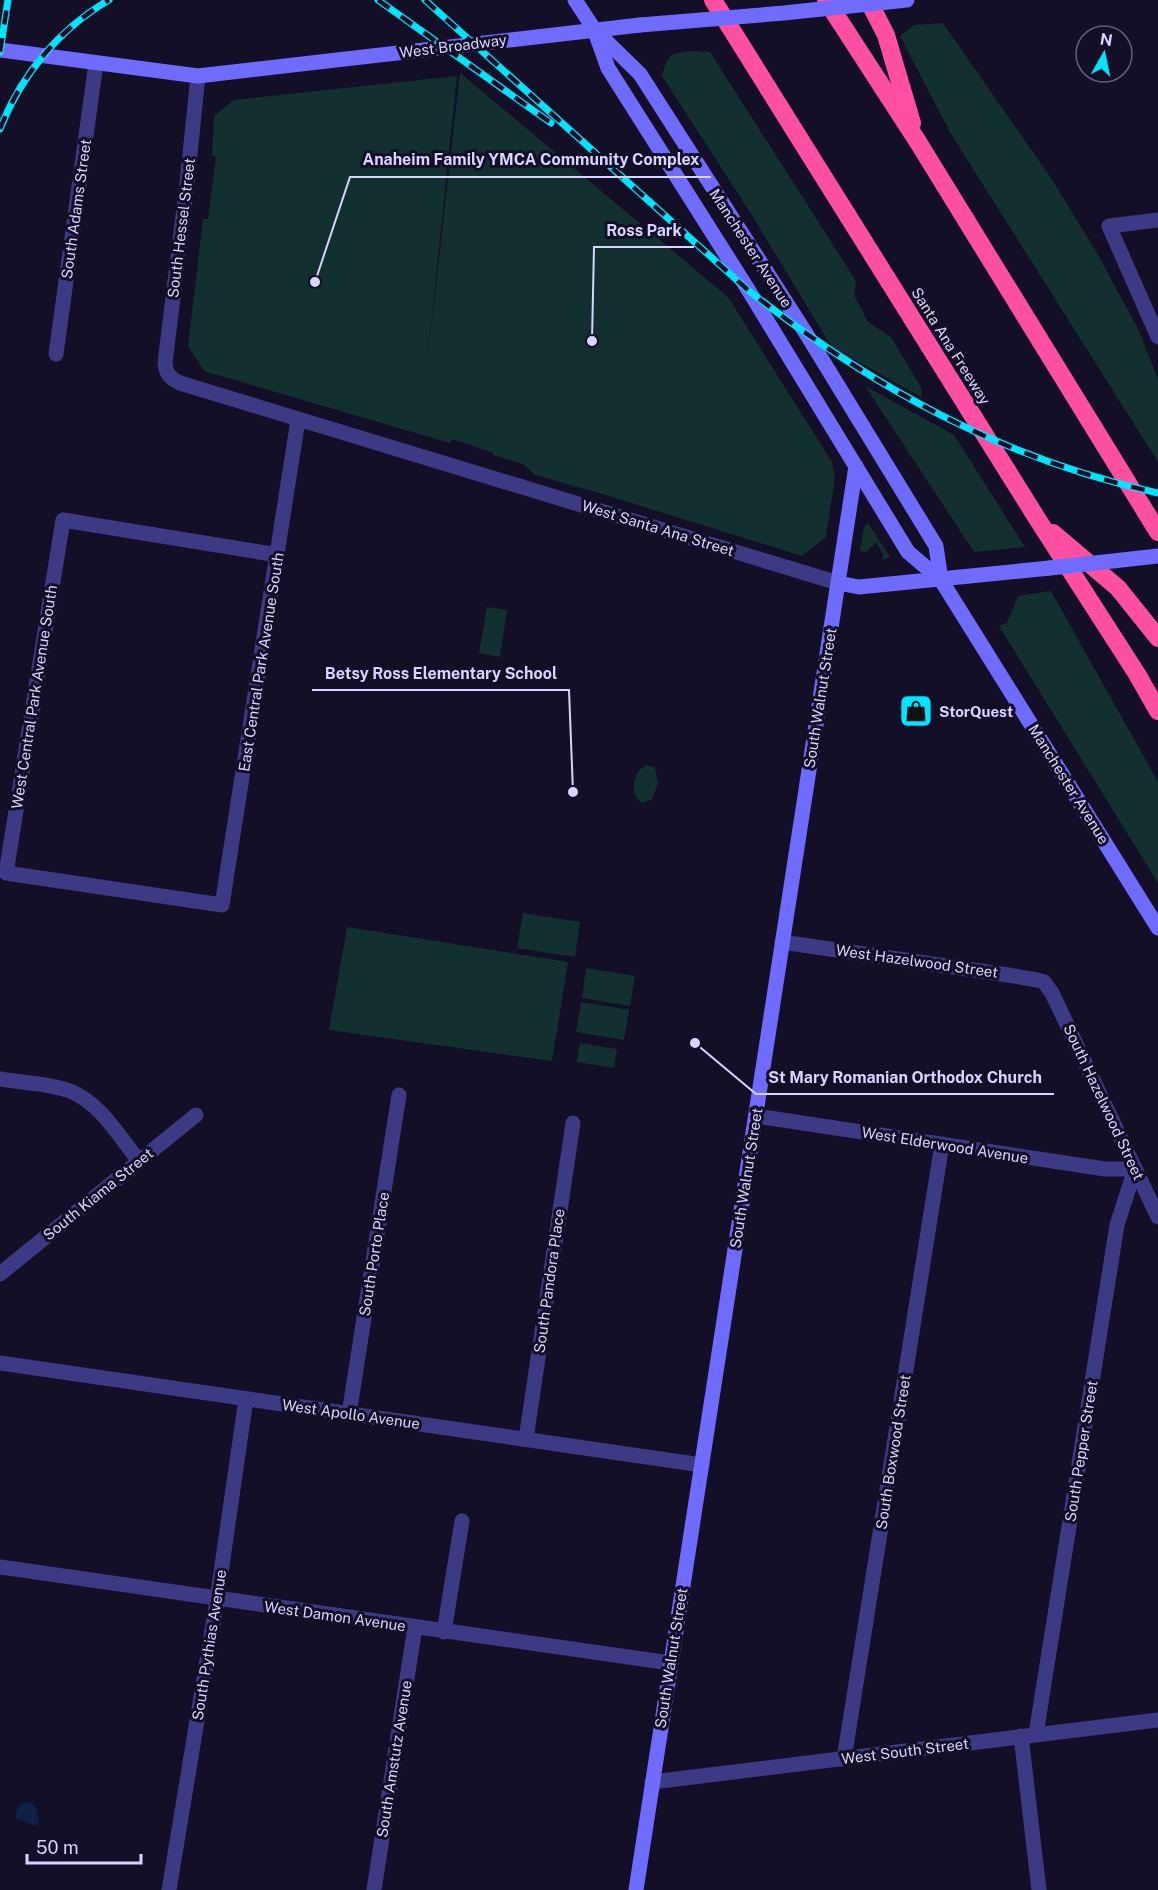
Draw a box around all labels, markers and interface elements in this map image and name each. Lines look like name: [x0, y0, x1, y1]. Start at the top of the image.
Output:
north arrow: [1074, 24, 1134, 84]
text: N: [1099, 29, 1114, 50]
street label: West Broadway: [398, 31, 508, 61]
street label: South Adams Street: [58, 138, 94, 280]
callout: Anaheim Family YMCA Community Complex: [350, 143, 711, 177]
text: Anaheim Family YMCA Community Complex: [363, 150, 700, 169]
street label: South Hessel Street: [164, 157, 198, 299]
street label: Manchester Avenue: [706, 186, 796, 310]
callout: Ross Park: [594, 213, 694, 247]
text: Ross Park: [606, 221, 682, 240]
street label: Santa Ana Freeway: [908, 284, 994, 408]
street label: West Santa Ana Street: [580, 497, 736, 559]
street label: East Central Park Avenue South: [235, 551, 287, 773]
street label: West Central Park Avenue South: [8, 584, 60, 810]
street label: South Walnut Street: [800, 626, 840, 769]
callout: Betsy Ross Elementary School: [312, 656, 569, 690]
text: Betsy Ross Elementary School: [325, 664, 557, 683]
shop icon: StorQuest: [898, 693, 934, 729]
place label: StorQuest: [939, 703, 1013, 720]
street label: Manchester Avenue: [1025, 721, 1113, 847]
street label: West Hazelwood Street: [835, 941, 999, 981]
street label: South Hazelwood Street: [1060, 1021, 1148, 1183]
callout: St Mary Romanian Orthodox Church: [756, 1060, 1054, 1094]
text: St Mary Romanian Orthodox Church: [768, 1068, 1042, 1087]
street label: South Walnut Street: [726, 1106, 766, 1249]
street label: West Elderwood Avenue: [861, 1123, 1029, 1167]
street label: South Kiama Street: [40, 1144, 156, 1243]
street label: South Porto Place: [356, 1191, 392, 1317]
street label: South Pandora Place: [530, 1208, 568, 1354]
street label: South Boxwood Street: [872, 1373, 914, 1531]
street label: South Pepper Street: [1061, 1379, 1101, 1523]
street label: West Apollo Avenue: [281, 1396, 421, 1432]
street label: South Pythias Avenue: [189, 1568, 229, 1722]
street label: South Walnut Street: [651, 1586, 691, 1729]
street label: West Damon Avenue: [263, 1598, 407, 1634]
street label: South Amstutz Avenue: [373, 1679, 415, 1839]
street label: West South Street: [840, 1735, 970, 1767]
scale bar: [27, 1827, 141, 1865]
text: 50 m: [36, 1837, 79, 1858]

